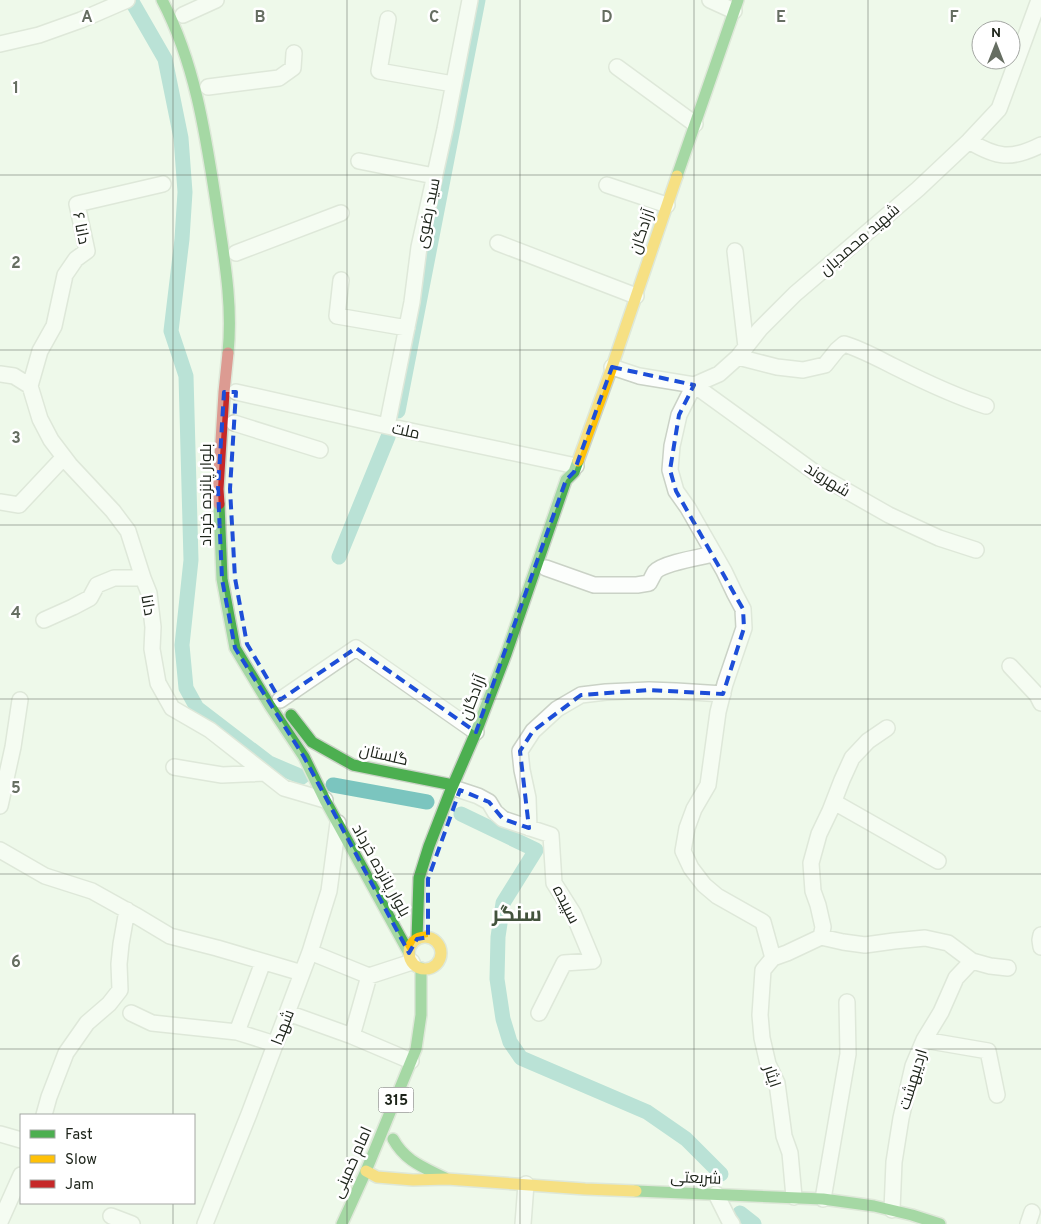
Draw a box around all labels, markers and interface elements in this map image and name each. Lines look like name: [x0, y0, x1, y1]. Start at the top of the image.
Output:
text: A: [81, 8, 93, 28]
text: B: [254, 8, 266, 28]
text: C: [429, 8, 439, 28]
text: D: [601, 8, 613, 28]
text: E: [776, 8, 786, 28]
text: F: [949, 8, 959, 28]
north arrow: [971, 20, 1021, 70]
text: N: [991, 25, 1001, 42]
text: 1: [13, 79, 19, 99]
street label: سید رضوی: [412, 177, 446, 250]
street label: شهید محمدیان: [816, 200, 905, 281]
street label: آزادگان: [626, 206, 660, 257]
street label: دانا ۶: [67, 211, 93, 246]
text: 2: [11, 254, 21, 274]
street label: ملت: [390, 419, 421, 445]
text: 3: [11, 429, 21, 449]
street label: بلوار پانزده خرداد: [197, 443, 217, 547]
street label: شهروند: [800, 459, 854, 502]
street label: دانا: [135, 593, 159, 617]
text: 4: [11, 604, 21, 624]
street label: آزادگان: [456, 672, 492, 723]
street label: گلستان: [357, 741, 410, 771]
text: 5: [11, 779, 21, 799]
street label: بلوار پانزده خرداد: [347, 821, 414, 921]
street label: سپیده: [547, 882, 583, 928]
district label: سنگر: [491, 902, 542, 929]
text: 6: [11, 953, 21, 973]
street label: شهدا: [268, 1007, 300, 1048]
street label: اردیبهشت: [895, 1047, 933, 1112]
street label: ایثار: [758, 1062, 784, 1090]
road number: 315: [378, 1088, 414, 1112]
legend: [20, 1114, 195, 1204]
street label: امام خمینی: [328, 1124, 377, 1202]
text: Fast: [65, 1126, 93, 1145]
text: Slow: [65, 1151, 97, 1170]
street label: شریعتی: [670, 1168, 722, 1190]
text: Jam: [65, 1176, 94, 1195]

